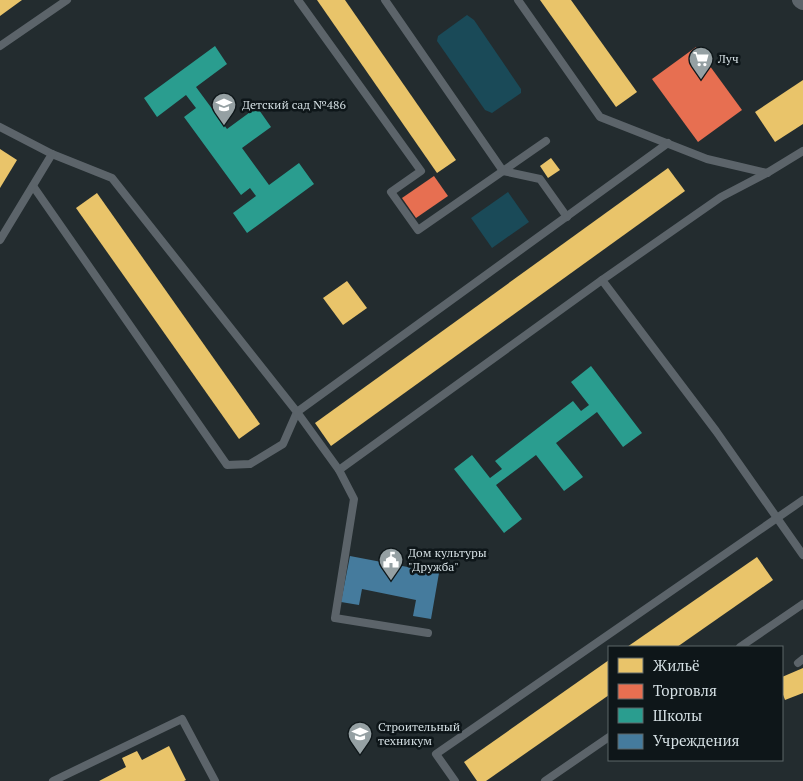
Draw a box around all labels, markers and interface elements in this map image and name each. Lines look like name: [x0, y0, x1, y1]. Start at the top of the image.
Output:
supermarket icon: Луч: [688, 46, 714, 80]
place label: Луч: [717, 51, 739, 66]
school or university icon: Детский сад №486: [211, 92, 237, 126]
place label: Детский сад №486: [242, 97, 346, 112]
place label: Дом культуры "Дружба": [408, 545, 487, 574]
public building icon: Дом культуры "Дружба": [378, 547, 404, 581]
legend: [608, 646, 783, 761]
text: Жильё: [653, 655, 700, 675]
text: Торговля: [653, 680, 717, 700]
text: Школы: [653, 705, 702, 725]
place label: Строительный техникум: [378, 719, 460, 748]
school or university icon: Строительный техникум: [347, 721, 373, 755]
text: Учреждения: [653, 730, 740, 750]

